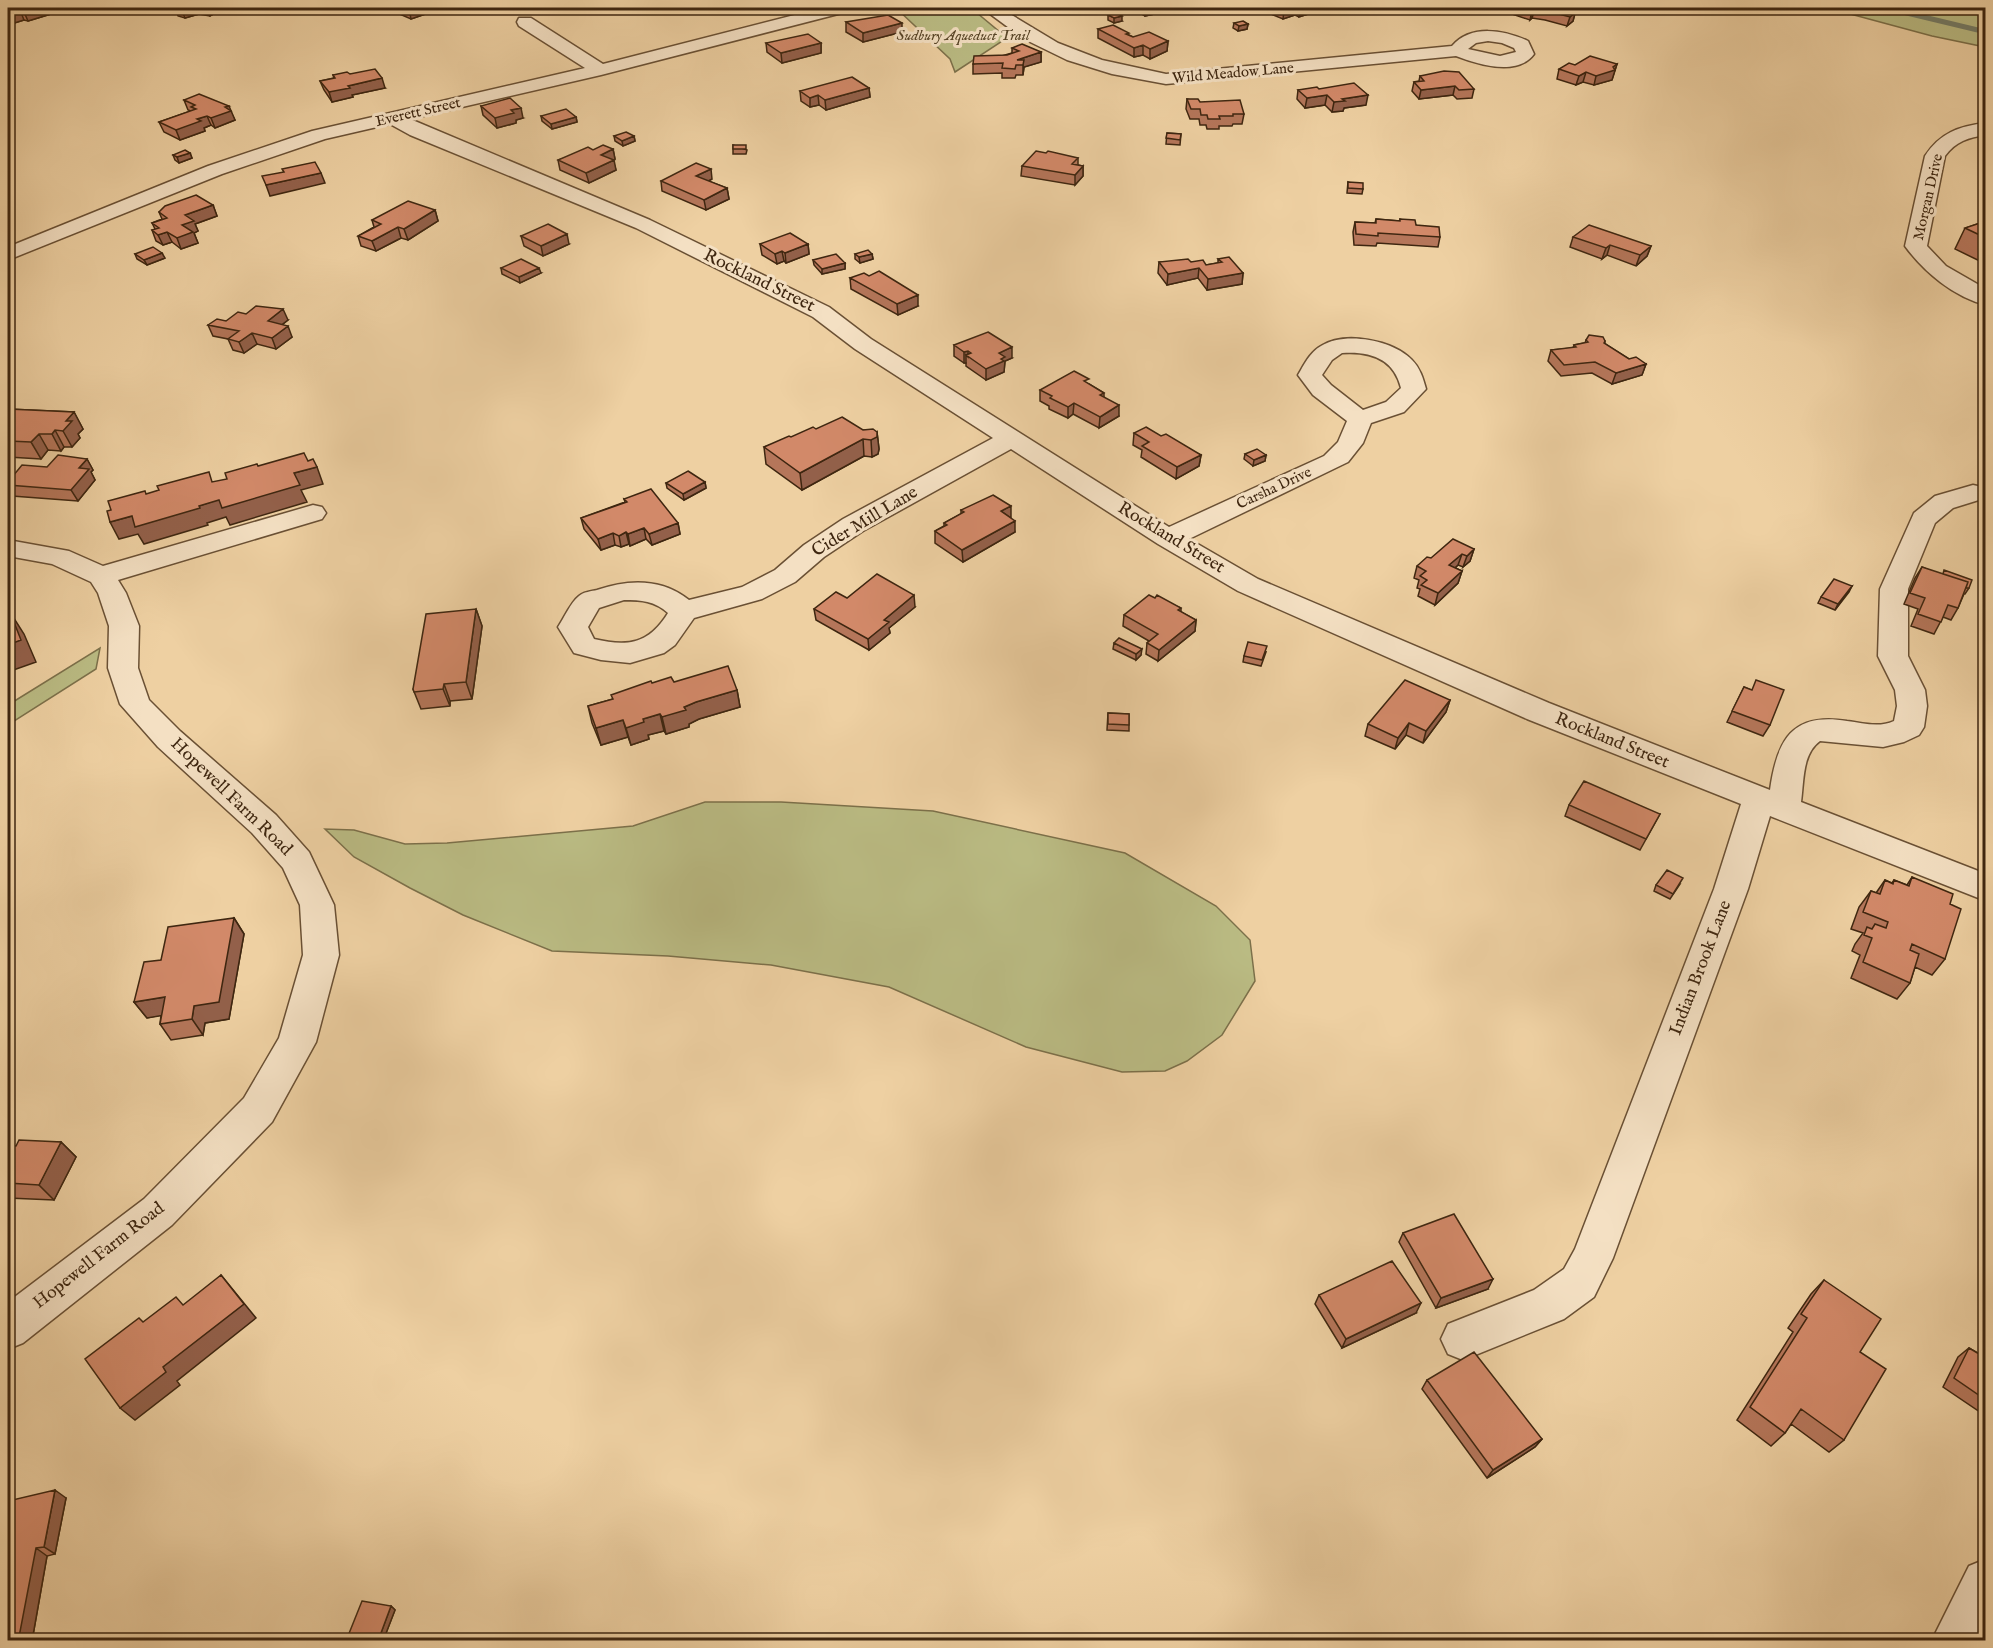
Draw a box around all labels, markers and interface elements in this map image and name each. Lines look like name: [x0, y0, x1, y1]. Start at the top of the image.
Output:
park label: Sudbury Aqueduct Trail: [897, 26, 1031, 45]
street label: Wild Meadow Lane: [1171, 58, 1295, 88]
street label: Everett Street: [373, 93, 463, 131]
street label: Morgan Drive: [1909, 152, 1947, 242]
street label: Rockland Street: [699, 244, 819, 318]
street label: Carsha Drive: [1233, 462, 1315, 514]
street label: Cider Mill Lane: [808, 481, 922, 563]
street label: Rockland Street: [1113, 497, 1229, 579]
street label: Rockland Street: [1551, 708, 1673, 774]
street label: Hopewell Farm Road: [165, 733, 297, 861]
street label: Indian Brook Lane: [1665, 897, 1737, 1039]
street label: Hopewell Farm Road: [29, 1197, 170, 1315]

